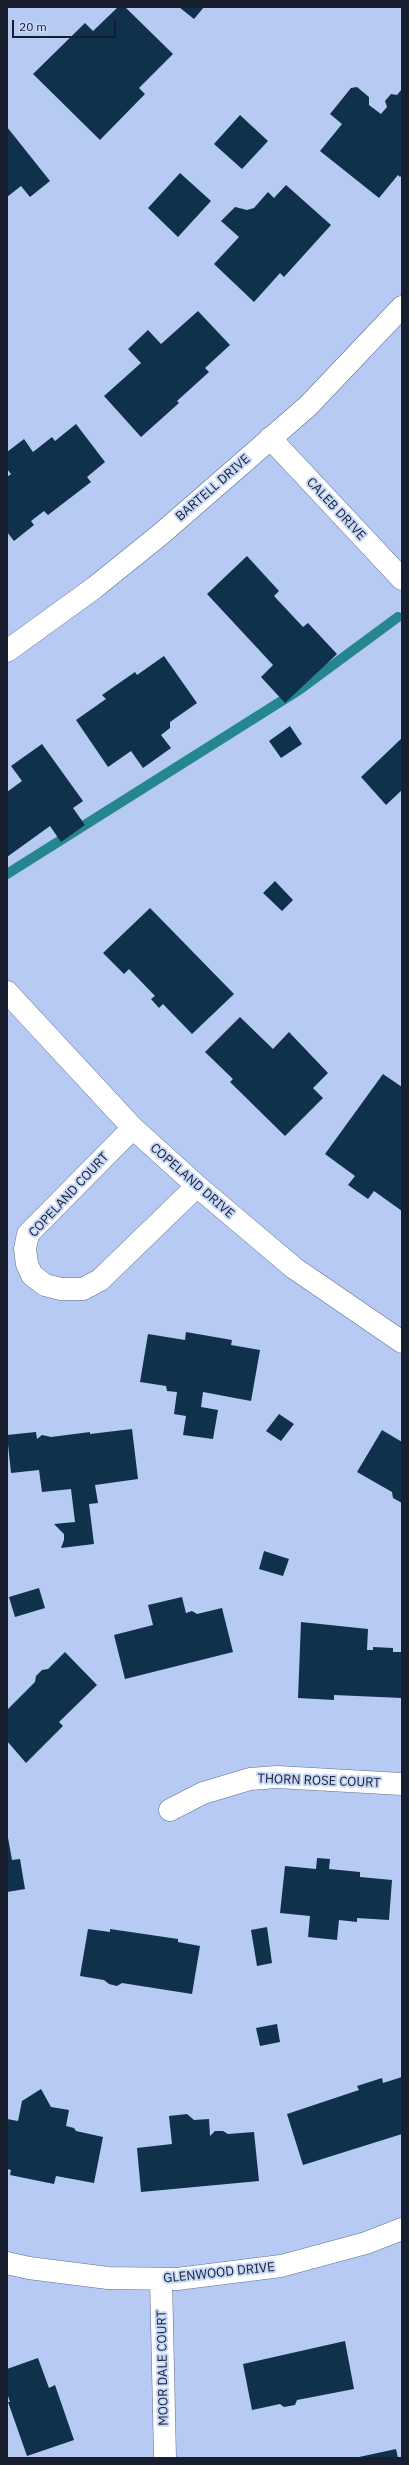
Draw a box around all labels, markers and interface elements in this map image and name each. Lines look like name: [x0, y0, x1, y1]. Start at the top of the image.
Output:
scale bar: [14, 12, 118, 38]
text: 20 m: [19, 19, 47, 34]
street label: BARTELL DRIVE: [173, 451, 253, 525]
street label: CALEB DRIVE: [303, 475, 369, 543]
street label: COPELAND DRIVE: [147, 1140, 237, 1222]
street label: COPELAND COURT: [26, 1149, 112, 1241]
street label: THORN ROSE COURT: [257, 1771, 381, 1791]
street label: GLENWOOD DRIVE: [163, 2259, 275, 2287]
street label: MOOR DALE COURT: [154, 2310, 172, 2426]

